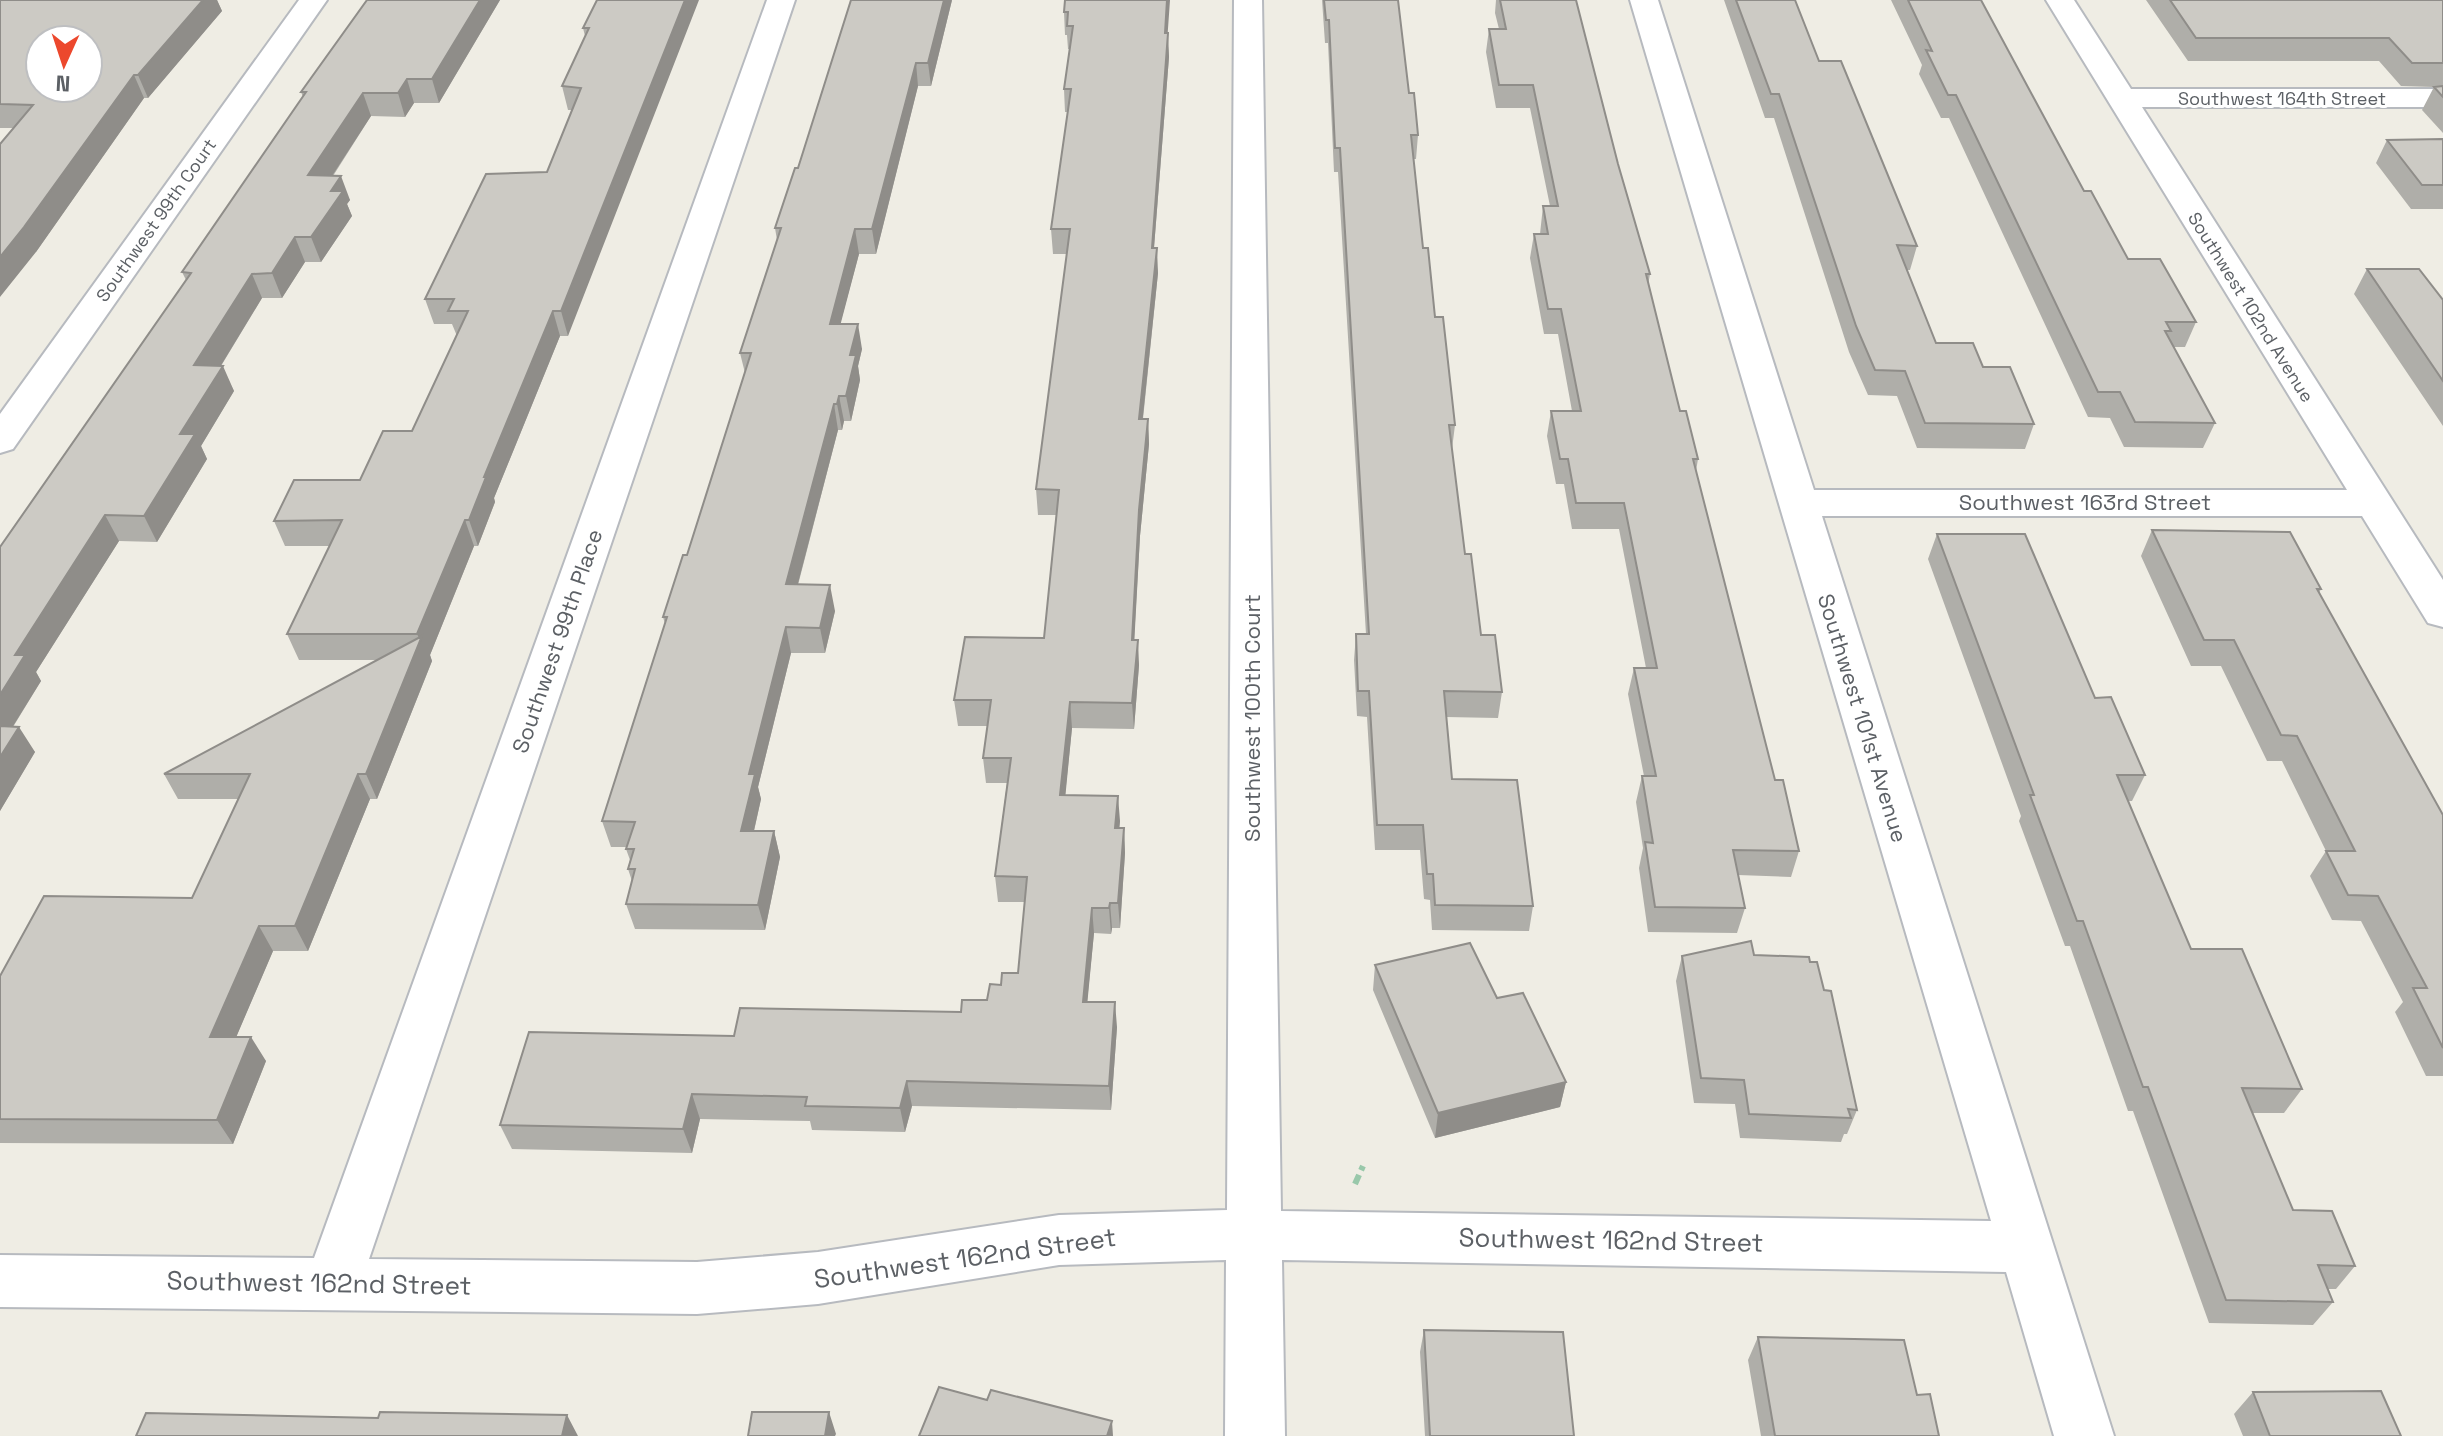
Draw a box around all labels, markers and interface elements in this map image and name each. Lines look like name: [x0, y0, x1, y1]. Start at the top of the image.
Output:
north arrow: [24, 24, 104, 104]
text: N: [55, 70, 71, 98]
street label: Southwest 164th Street: [2178, 87, 2386, 110]
street label: Southwest 99th Court: [91, 134, 221, 306]
street label: Southwest 102nd Avenue: [2183, 208, 2319, 406]
street label: Southwest 163rd Street: [1959, 488, 2211, 516]
street label: Southwest 99th Place: [506, 525, 608, 757]
street label: Southwest 101st Avenue: [1812, 590, 1914, 846]
street label: Southwest 100th Court: [1238, 594, 1266, 842]
street label: Southwest 162nd Street: [812, 1220, 1118, 1296]
street label: Southwest 162nd Street: [1458, 1220, 1764, 1260]
street label: Southwest 162nd Street: [166, 1263, 472, 1303]

